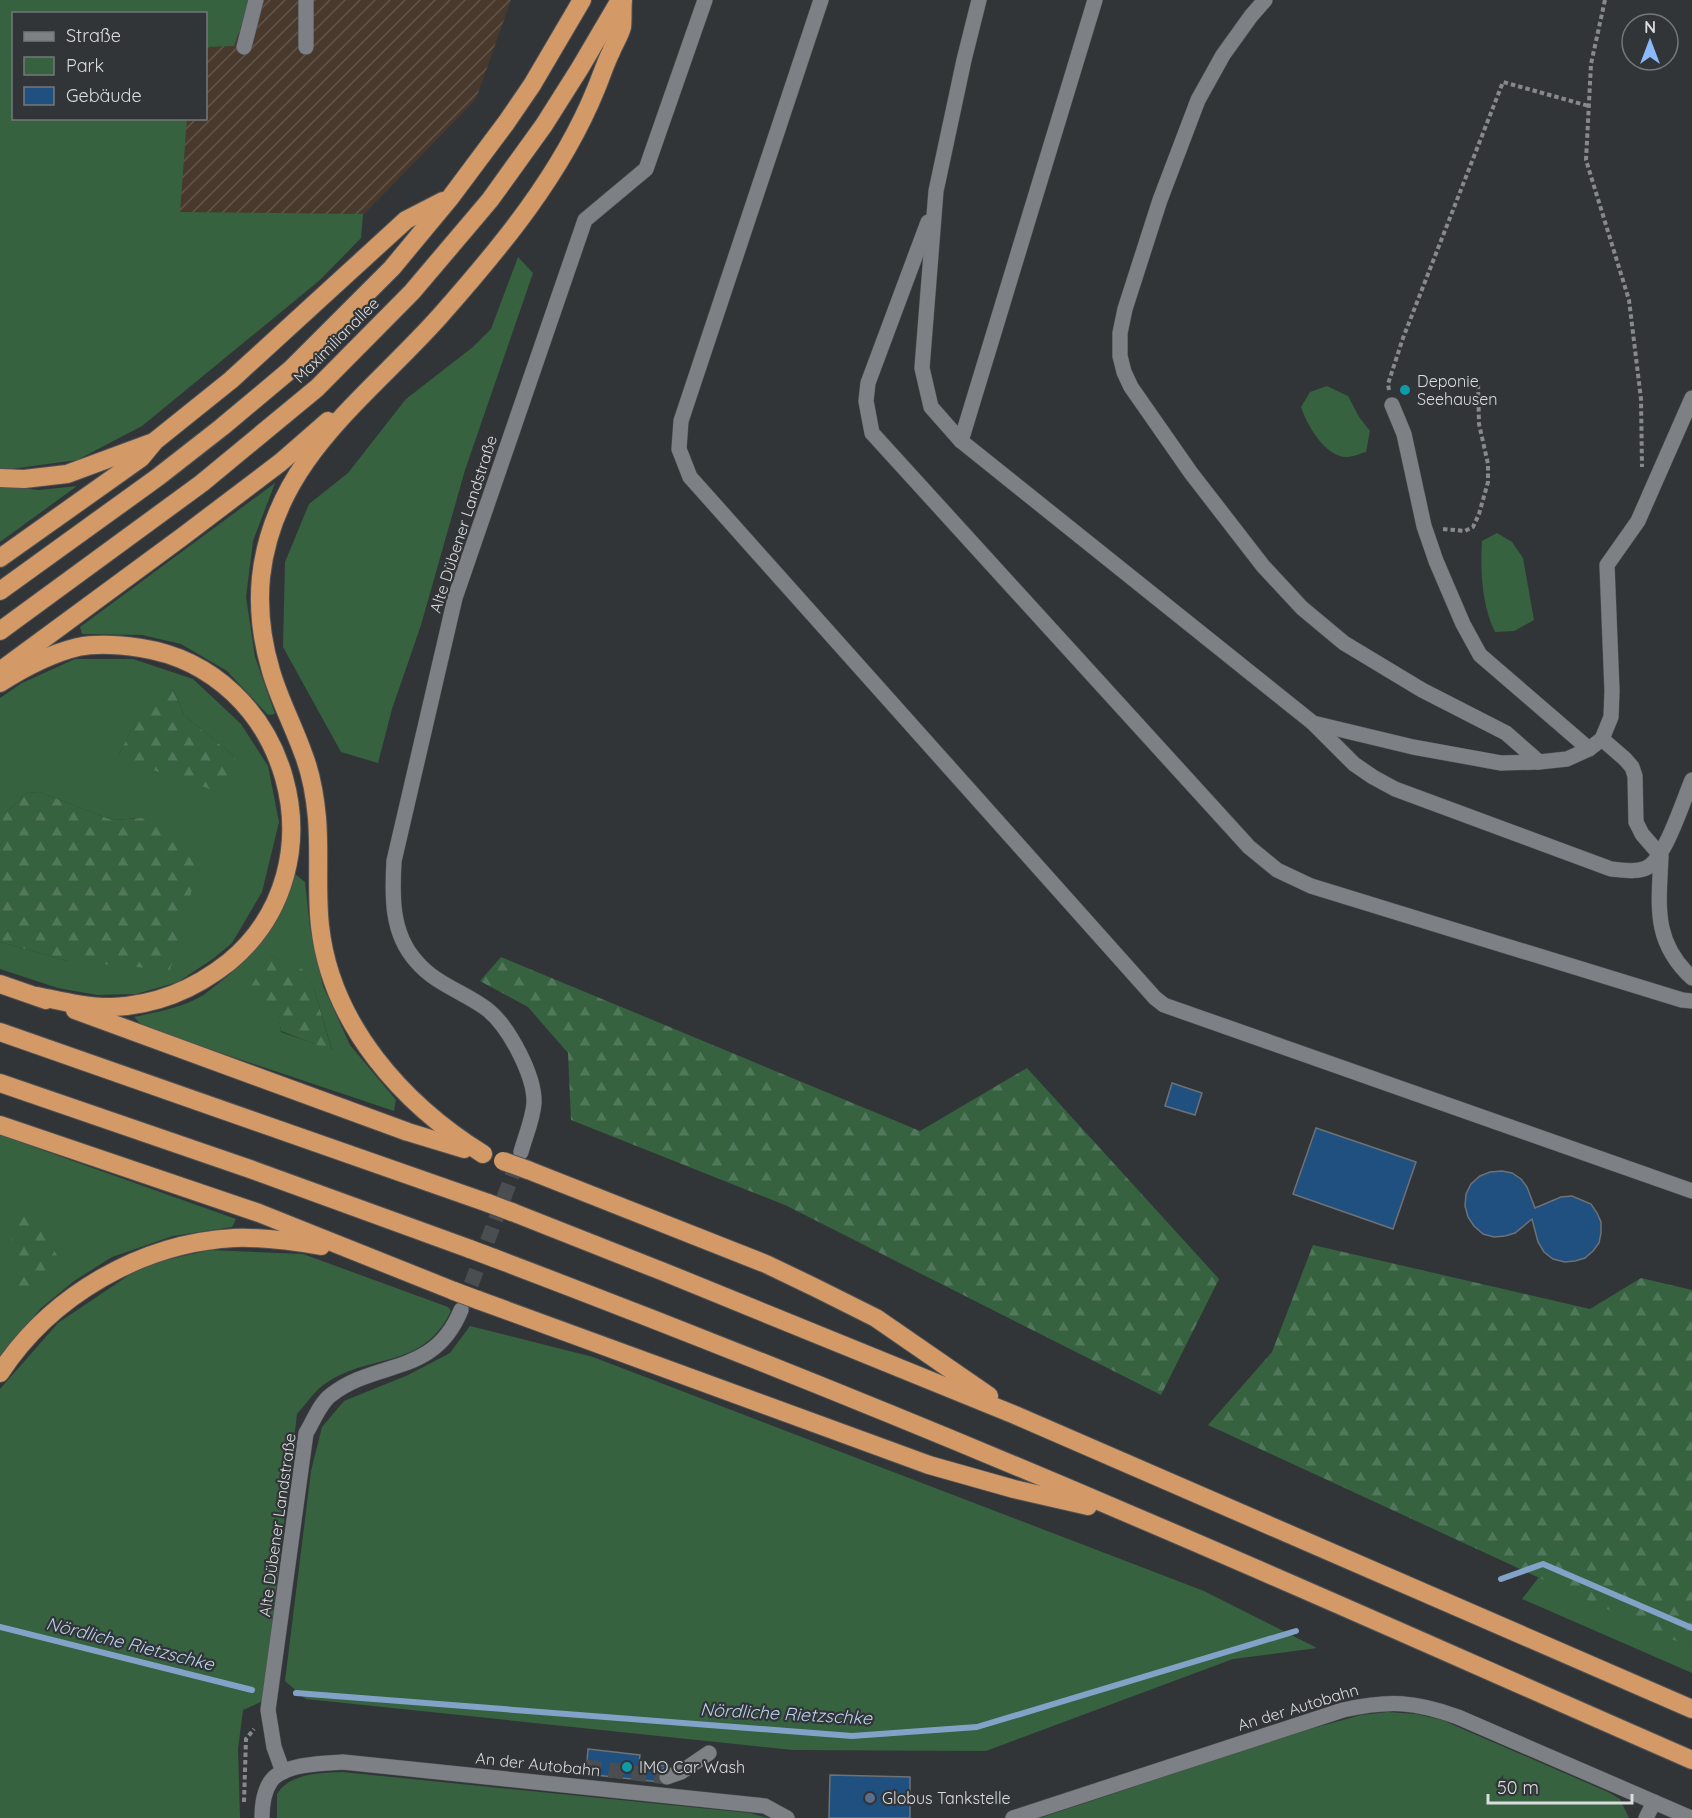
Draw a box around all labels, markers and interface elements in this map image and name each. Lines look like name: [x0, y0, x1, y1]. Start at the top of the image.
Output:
legend: [12, 12, 207, 120]
north arrow: [1620, 12, 1680, 72]
text: N: [1644, 17, 1656, 37]
text: Straße: [66, 24, 121, 47]
text: Park: [66, 54, 104, 77]
text: Gebäude: [66, 84, 142, 107]
street label: Maximilianallee: [289, 293, 383, 387]
place label: Deponie Seehausen: [1417, 371, 1498, 409]
marker: Deponie Seehausen: [1398, 383, 1412, 397]
street label: Alte Dübener Landstraße: [425, 433, 501, 615]
street label: Alte Dübener Landstraße: [254, 1432, 300, 1618]
water label: Nördliche Rietzschke: [44, 1612, 217, 1676]
street label: An der Autobahn: [1235, 1679, 1361, 1735]
water label: Nördliche Rietzschke: [699, 1698, 873, 1730]
street label: An der Autobahn: [475, 1748, 601, 1780]
place label: IMO Car Wash: [639, 1757, 745, 1777]
marker: IMO Car Wash: [620, 1760, 634, 1774]
scale bar: [1488, 1767, 1632, 1805]
text: 50 m: [1497, 1776, 1539, 1799]
place label: Globus Tankstelle: [882, 1788, 1011, 1808]
marker: Globus Tankstelle: [863, 1791, 877, 1805]

